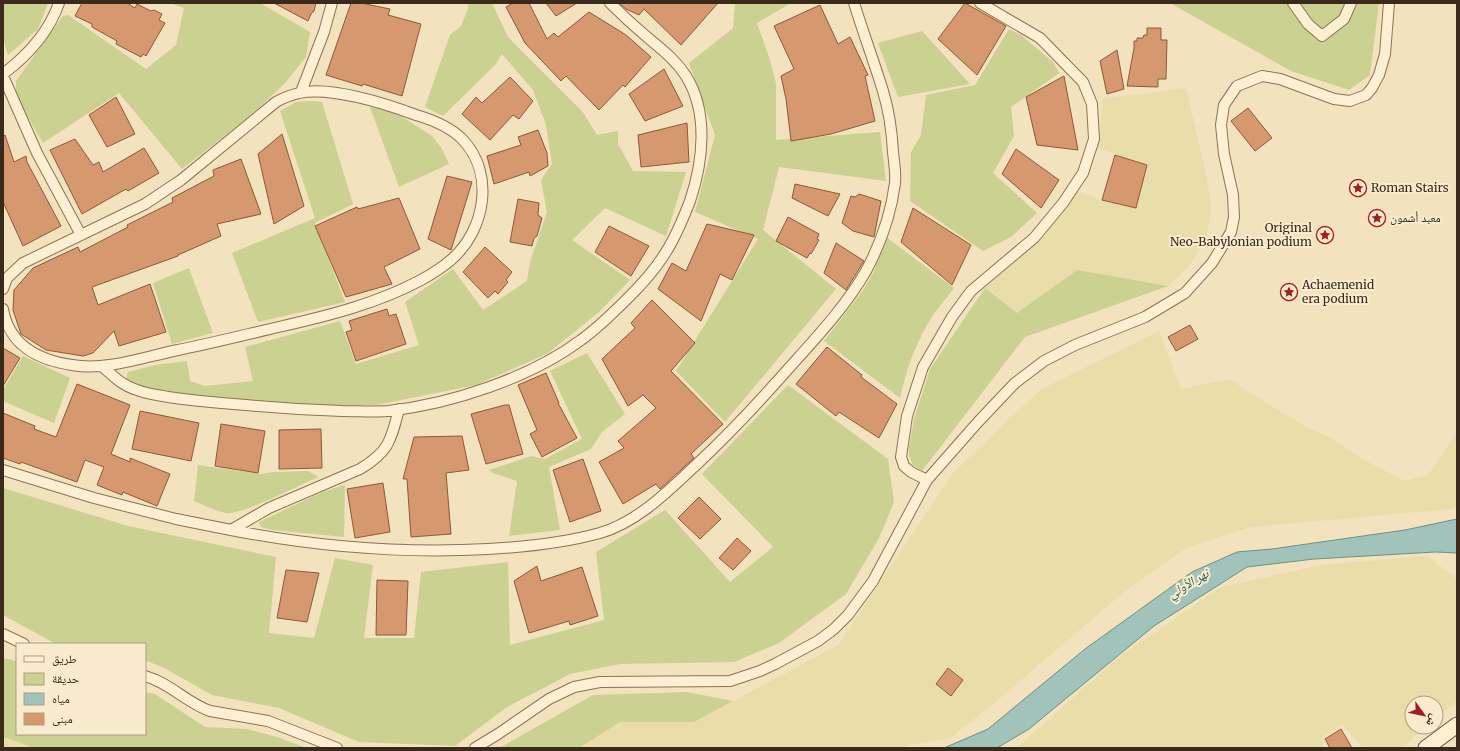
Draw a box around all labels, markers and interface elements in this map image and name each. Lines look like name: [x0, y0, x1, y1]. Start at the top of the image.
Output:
place icon: Roman Stairs: [1348, 178, 1368, 198]
place label: Roman Stairs: [1371, 180, 1449, 195]
place icon: معبد أشمون: [1367, 208, 1387, 228]
place label: معبد أشمون: [1390, 210, 1441, 225]
place label: Original Neo-Babylonian podium: [1170, 220, 1312, 249]
place icon: Original Neo-Babylonian podium: [1315, 225, 1335, 245]
place label: Achaemenid era podium: [1301, 277, 1374, 306]
place icon: Achaemenid era podium: [1279, 282, 1299, 302]
water label: نهر الأولي: [1165, 564, 1215, 604]
legend: [16, 643, 146, 735]
text: طريق: [52, 651, 77, 666]
text: حديقة: [52, 671, 80, 686]
text: مياه: [52, 691, 70, 706]
north arrow: [1404, 695, 1444, 735]
text: مبنى: [52, 711, 73, 726]
text: ش: [1422, 711, 1441, 729]

